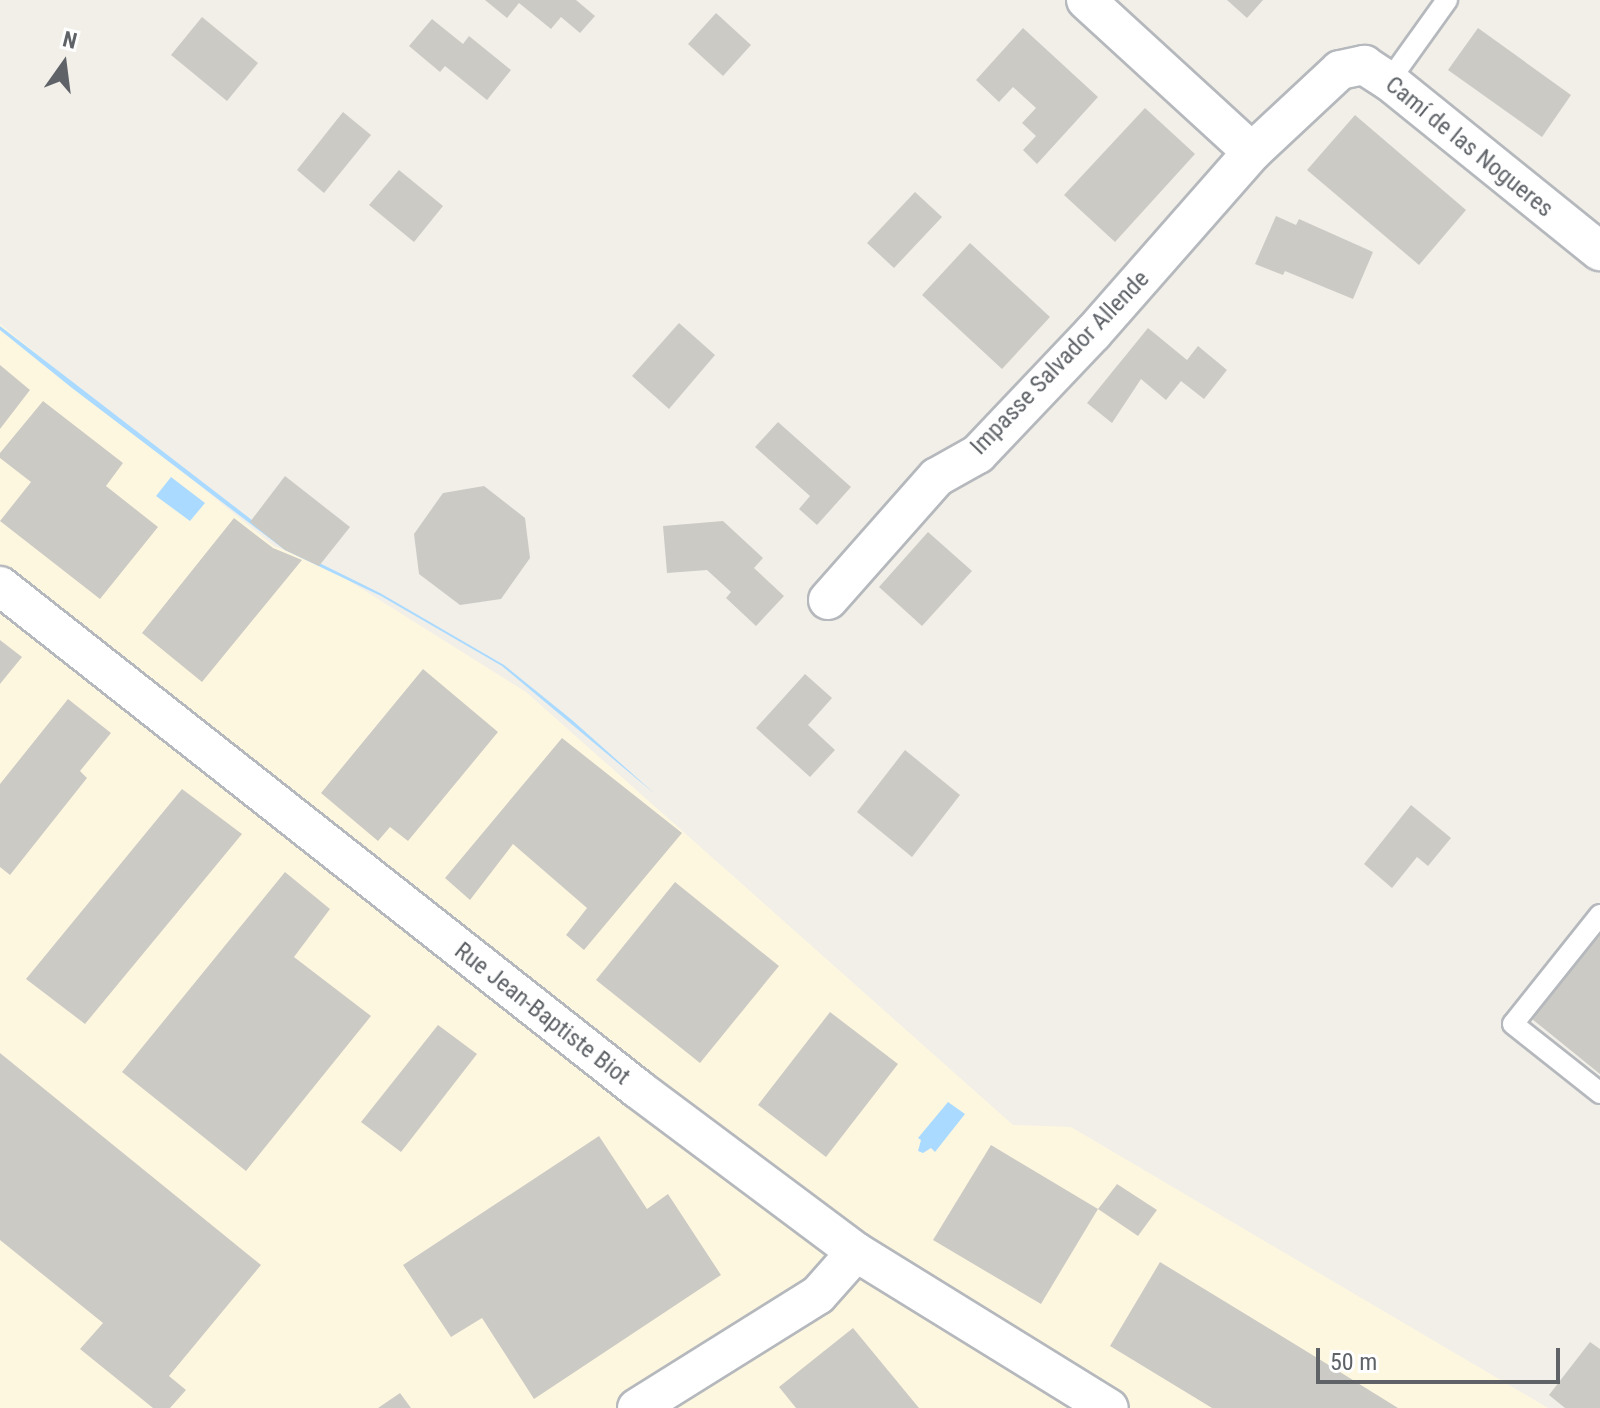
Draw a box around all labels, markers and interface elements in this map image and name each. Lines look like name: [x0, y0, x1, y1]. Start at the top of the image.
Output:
north arrow: [24, 24, 104, 104]
text: N: [60, 26, 79, 54]
street label: Camí de las Nogueres: [1379, 71, 1559, 223]
street label: Impasse Salvador Allende: [965, 265, 1155, 461]
street label: Rue Jean-Baptiste Biot: [449, 937, 635, 1091]
scale bar: [1320, 1332, 1564, 1382]
text: 50 m: [1330, 1348, 1377, 1376]

